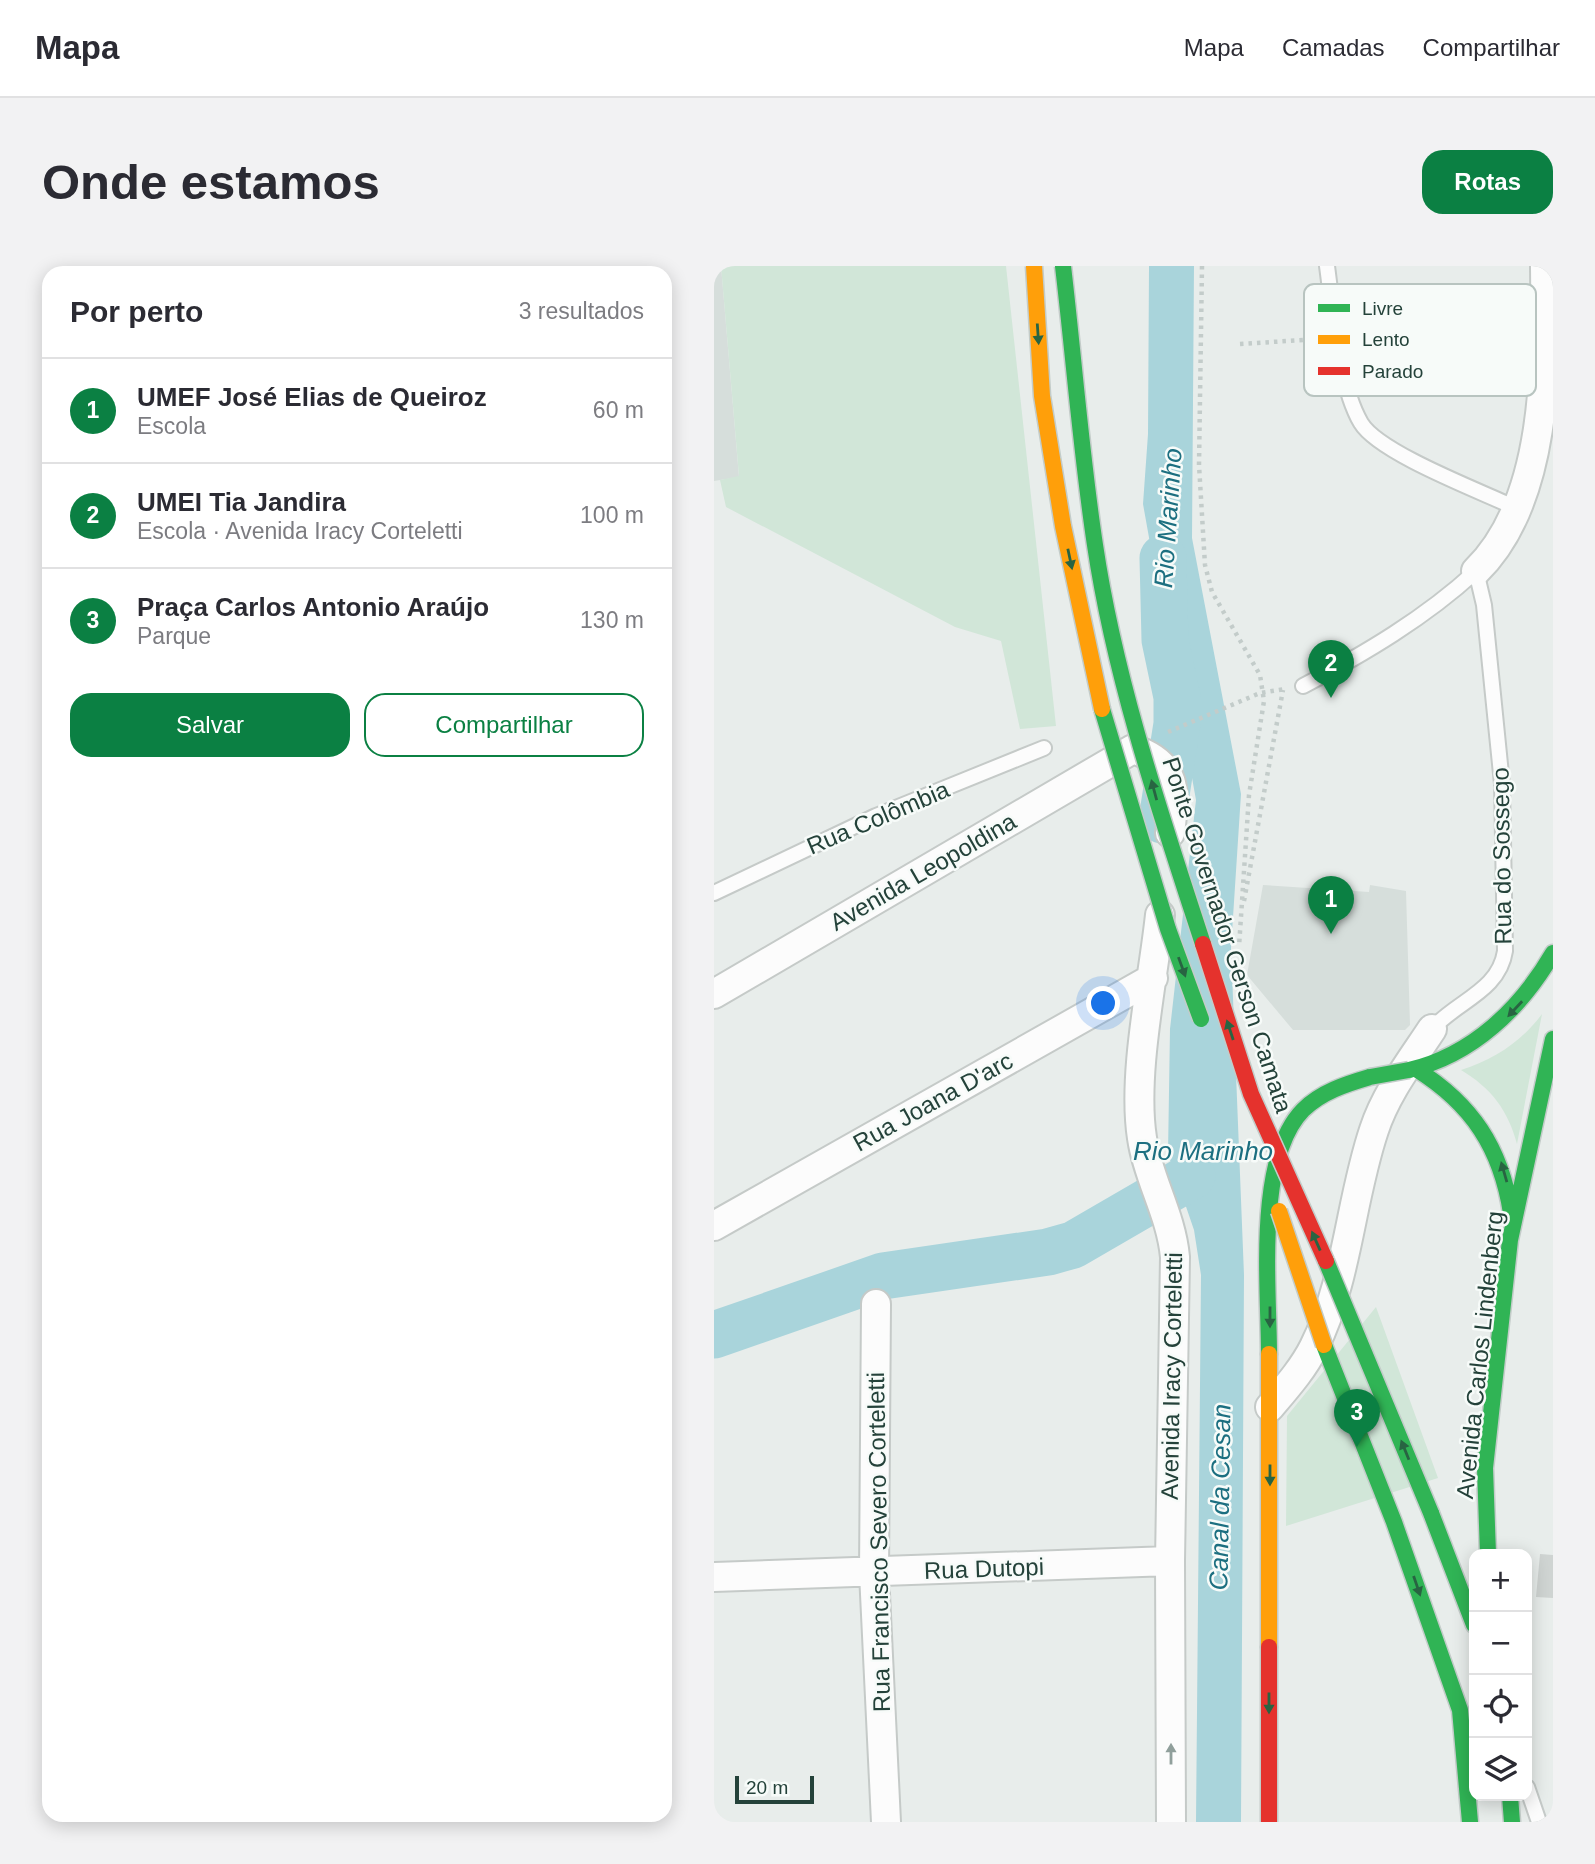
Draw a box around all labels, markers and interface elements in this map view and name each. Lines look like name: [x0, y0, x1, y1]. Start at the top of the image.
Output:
text: Mapa: [35, 29, 119, 66]
text: Mapa: [1184, 34, 1244, 61]
text: Camadas: [1282, 34, 1385, 61]
text: Compartilhar: [1423, 34, 1560, 61]
button: Rotas: [1422, 150, 1553, 214]
text: Onde estamos: [42, 155, 380, 209]
legend: [1304, 284, 1536, 396]
text: Por perto: [70, 295, 203, 328]
text: 3 resultados: [519, 298, 644, 324]
text: Livre: [1362, 298, 1403, 319]
one-way arrow: [1033, 323, 1044, 345]
text: Lento: [1362, 329, 1410, 350]
text: Parado: [1362, 361, 1423, 382]
text: UMEF José Elias de Queiroz: [137, 382, 487, 412]
text: 1: [87, 397, 99, 423]
text: 60 m: [593, 397, 644, 423]
text: Escola: [137, 413, 206, 439]
water label: Rio Marinho: [1148, 447, 1188, 589]
text: UMEI Tia Jandira: [137, 487, 346, 517]
text: 2: [87, 502, 99, 528]
text: 100 m: [580, 502, 644, 528]
text: Escola · Avenida Iracy Corteletti: [137, 518, 463, 544]
one-way arrow: [1065, 548, 1076, 570]
text: Praça Carlos Antonio Araújo: [137, 592, 489, 622]
text: 3: [87, 607, 99, 633]
text: 130 m: [580, 607, 644, 633]
text: Parque: [137, 623, 211, 649]
pin: 2: [1308, 640, 1354, 698]
button: Salvar: [70, 693, 350, 757]
button: Compartilhar: [364, 693, 644, 757]
street label: Ponte Governador Gerson Camata: [1157, 754, 1298, 1117]
street label: Rua do Sossego: [1486, 767, 1517, 945]
street label: Rua Colômbia: [803, 775, 954, 860]
one-way arrow: [1148, 779, 1159, 801]
street label: Avenida Leopoldina: [825, 807, 1021, 936]
pin: 1: [1308, 876, 1354, 934]
one-way arrow: [1176, 957, 1187, 978]
your location: [1086, 986, 1120, 1020]
one-way arrow: [1508, 1000, 1524, 1017]
one-way arrow: [1225, 1020, 1235, 1041]
street label: Rua Joana D'arc: [848, 1047, 1017, 1157]
water label: Rio Marinho: [1133, 1136, 1273, 1166]
one-way arrow: [1499, 1162, 1509, 1183]
street label: Avenida Carlos Lindenberg: [1451, 1210, 1508, 1500]
one-way arrow: [1310, 1231, 1322, 1251]
street label: Avenida Iracy Corteletti: [1156, 1252, 1187, 1500]
one-way arrow: [1264, 1306, 1275, 1328]
street label: Rua Francisco Severo Corteletti: [862, 1372, 895, 1712]
pin: 3: [1334, 1389, 1380, 1447]
water label: Canal da Cesan: [1203, 1404, 1237, 1590]
one-way arrow: [1400, 1439, 1411, 1460]
one-way arrow: [1264, 1464, 1276, 1486]
map controls: [1469, 1549, 1532, 1801]
button: +: [1469, 1549, 1532, 1612]
street label: Rua Dutopi: [924, 1553, 1044, 1584]
one-way arrow: [1412, 1576, 1423, 1597]
button: −: [1469, 1612, 1532, 1675]
button: locate: [1469, 1675, 1532, 1738]
one-way arrow: [1263, 1692, 1275, 1714]
button: layers: [1469, 1738, 1532, 1801]
one-way arrow: [1165, 1743, 1177, 1765]
scale bar: [735, 1773, 814, 1805]
text: 20 m: [746, 1777, 788, 1798]

